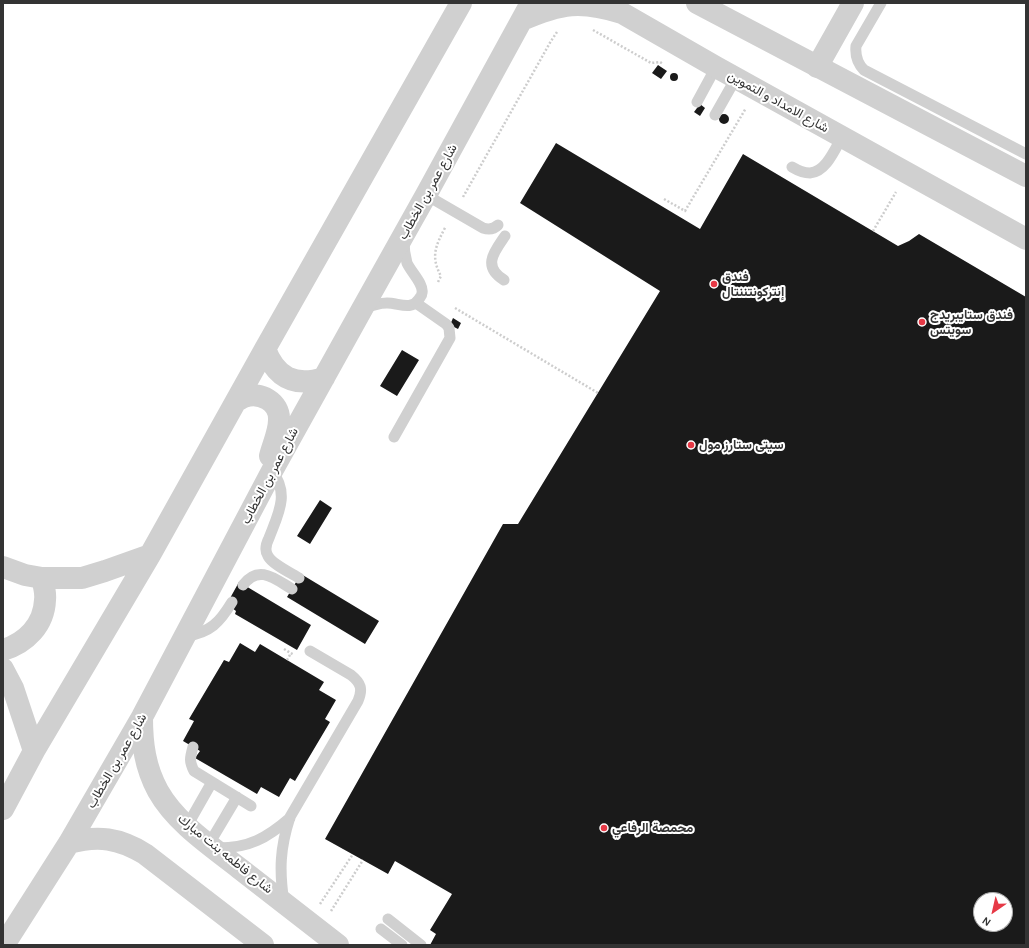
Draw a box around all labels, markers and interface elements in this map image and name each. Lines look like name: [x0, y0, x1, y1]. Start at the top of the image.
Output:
street label: شارع الامداد و التموين: [725, 68, 831, 136]
street label: شارع عمر بن الخطاب: [395, 141, 461, 243]
place label: فندق إنتركونتننتال: [722, 269, 784, 300]
marker: فندق إنتركونتننتال: [709, 279, 719, 289]
place label: فندق ستايبريدج سويتس: [930, 307, 1013, 338]
marker: فندق ستايبريدج سويتس: [917, 317, 927, 327]
street label: شارع عمر بن الخطاب: [238, 425, 302, 527]
place label: سيتى ستارز مول: [699, 437, 784, 453]
marker: سيتى ستارز مول: [686, 440, 696, 450]
street label: شارع عمر بن الخطاب: [83, 711, 151, 811]
street label: شارع فاطمه بنت مبارك: [174, 811, 276, 897]
place label: محمصة الرفاعي: [612, 820, 693, 836]
marker: محمصة الرفاعي: [599, 823, 609, 833]
north arrow: [973, 892, 1013, 932]
text: N: [980, 914, 993, 929]

